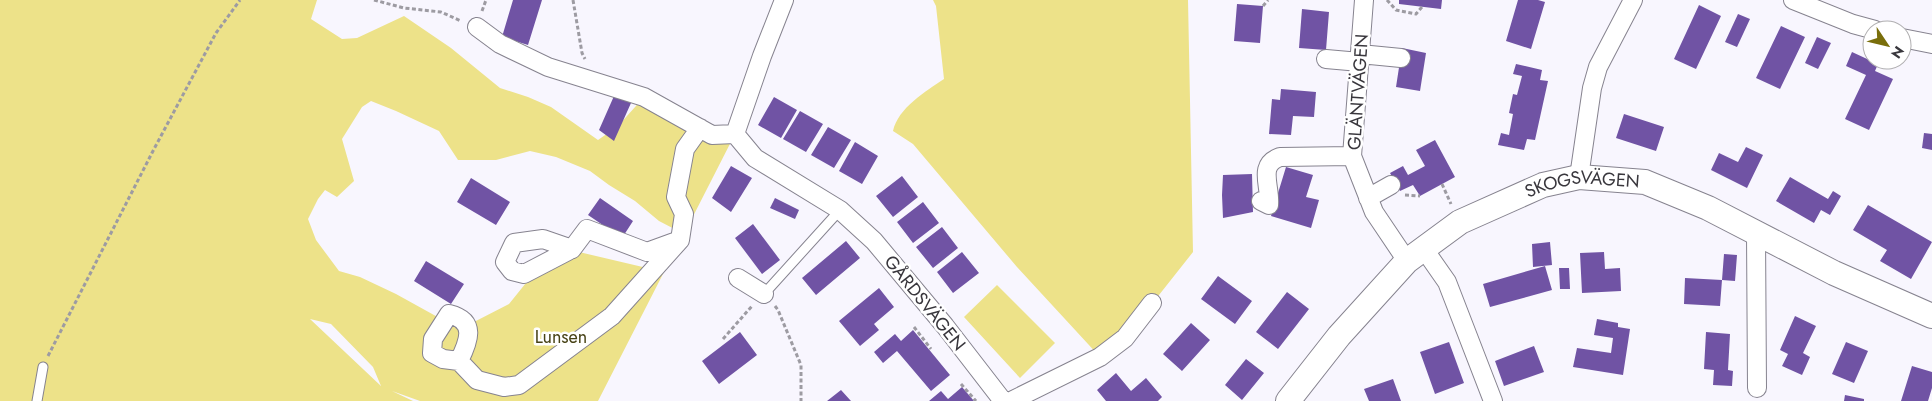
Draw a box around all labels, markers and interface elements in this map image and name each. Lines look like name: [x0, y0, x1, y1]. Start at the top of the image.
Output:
north arrow: [1862, 20, 1912, 70]
street label: GLÄNTVÄGEN: [1341, 33, 1375, 151]
text: N: [1886, 42, 1909, 63]
street label: SKOGSVÄGEN: [1521, 164, 1641, 205]
street label: GÅRDSVÄGEN: [878, 249, 972, 357]
park label: Lunsen: [535, 324, 587, 350]

